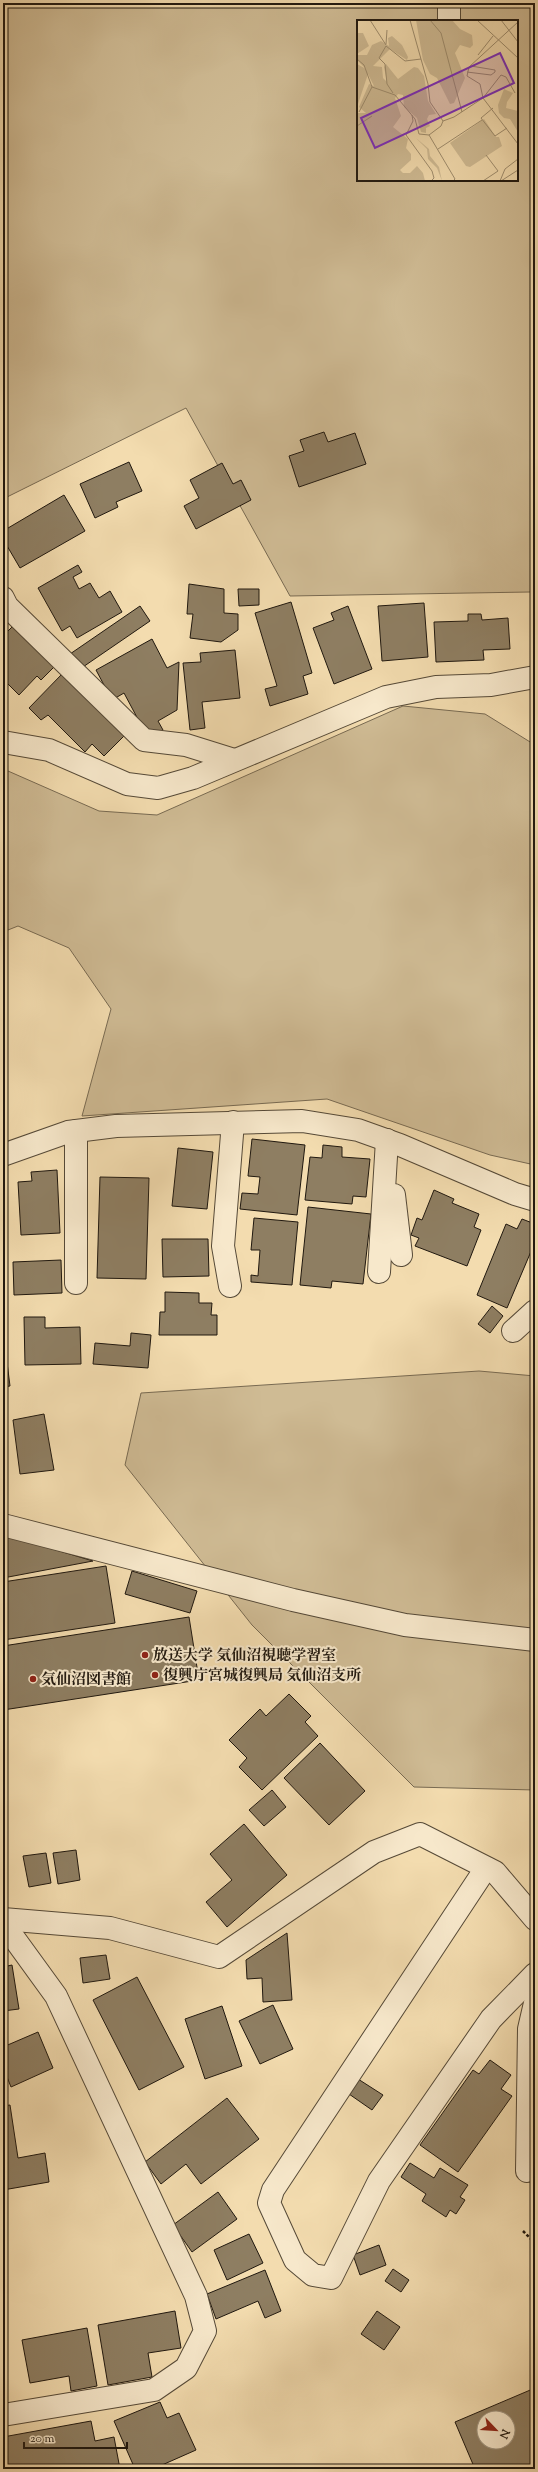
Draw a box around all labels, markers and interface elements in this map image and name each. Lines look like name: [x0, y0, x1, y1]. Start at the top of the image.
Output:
inset map: [357, 20, 518, 181]
place label: 放送大学 気仙沼視聴学習室: [153, 1646, 336, 1667]
marker: 放送大学 気仙沼視聴学習室: [140, 1650, 150, 1660]
place label: 復興庁宮城復興局 気仙沼支所: [163, 1666, 361, 1687]
place label: 気仙沼図書館: [41, 1670, 131, 1691]
marker: 復興庁宮城復興局 気仙沼支所: [150, 1670, 160, 1680]
marker: 気仙沼図書館: [28, 1674, 38, 1684]
north arrow: [476, 2410, 516, 2450]
scale bar: [24, 2424, 127, 2450]
text: N: [495, 2426, 514, 2441]
text: 20 m: [30, 2430, 55, 2448]

